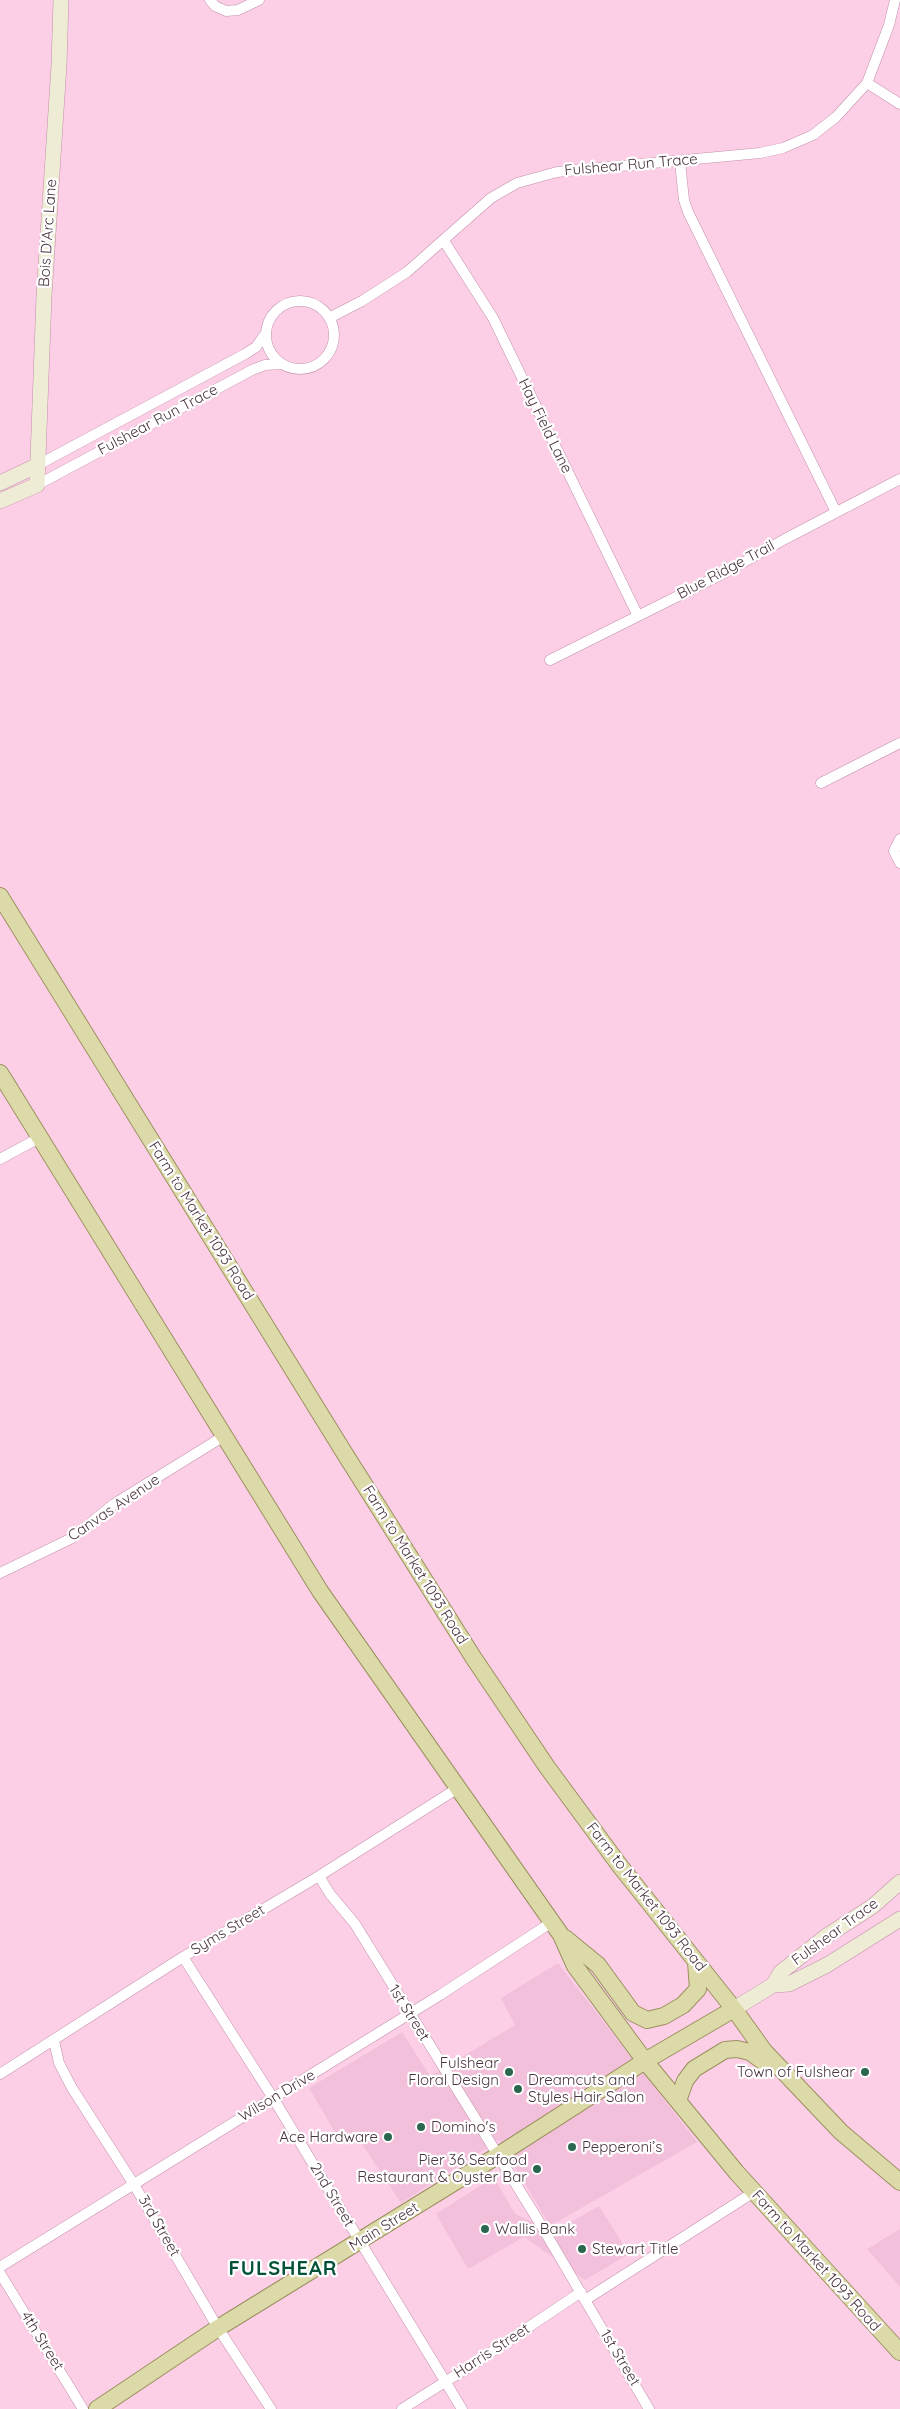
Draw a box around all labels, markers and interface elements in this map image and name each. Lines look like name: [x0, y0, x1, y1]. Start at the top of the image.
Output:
street label: Fulshear Run Trace: [564, 150, 698, 180]
street label: Bois D'Arc Lane: [35, 178, 61, 288]
street label: Hay Field Lane: [514, 376, 576, 476]
street label: Fulshear Run Trace: [95, 381, 221, 459]
street label: Blue Ridge Trail: [674, 537, 778, 603]
street label: Farm to Market 1093 Road: [145, 1138, 257, 1304]
street label: Canvas Avenue: [65, 1471, 163, 1545]
street label: Farm to Market 1093 Road: [359, 1482, 471, 1648]
street label: Farm to Market 1093 Road: [582, 1819, 710, 1975]
street label: Fulshear Trace: [788, 1895, 882, 1969]
street label: Syms Street: [188, 1901, 268, 1959]
street label: 1st Street: [385, 1982, 433, 2044]
place label: Fulshear Floral Design: [408, 2054, 499, 2089]
place label: Town of Fulshear: [737, 2063, 855, 2081]
street label: Wilson Drive: [235, 2066, 319, 2126]
marker: Fulshear Floral Design: [503, 2066, 515, 2078]
marker: Town of Fulshear: [859, 2066, 871, 2078]
place label: Dreamcuts and Styles Hair Salon: [528, 2071, 644, 2106]
marker: Dreamcuts and Styles Hair Salon: [512, 2083, 524, 2095]
place label: Domino's: [431, 2118, 496, 2136]
marker: Domino's: [415, 2121, 427, 2133]
place label: Ace Hardware: [279, 2128, 378, 2146]
marker: Ace Hardware: [382, 2131, 394, 2143]
place label: Pepperoni’s: [582, 2138, 662, 2156]
marker: Pepperoni’s: [566, 2141, 578, 2153]
place label: Pier 36 Seafood Restaurant & Oyster Bar: [357, 2151, 527, 2186]
street label: 2nd Street: [306, 2160, 358, 2230]
marker: Pier 36 Seafood Restaurant & Oyster Bar: [531, 2163, 543, 2175]
street label: Farm to Market 1093 Road: [748, 2187, 884, 2335]
street label: 3rd Street: [134, 2192, 184, 2260]
street label: Main Street: [346, 2199, 422, 2255]
place label: Wallis Bank: [495, 2220, 575, 2238]
marker: Wallis Bank: [479, 2223, 491, 2235]
place label: Stewart Title: [592, 2240, 678, 2258]
marker: Stewart Title: [576, 2243, 588, 2255]
district label: FULSHEAR: [228, 2257, 338, 2281]
street label: 4th Street: [17, 2308, 67, 2374]
street label: Harris Street: [451, 2320, 533, 2382]
street label: 1st Street: [596, 2326, 644, 2390]

